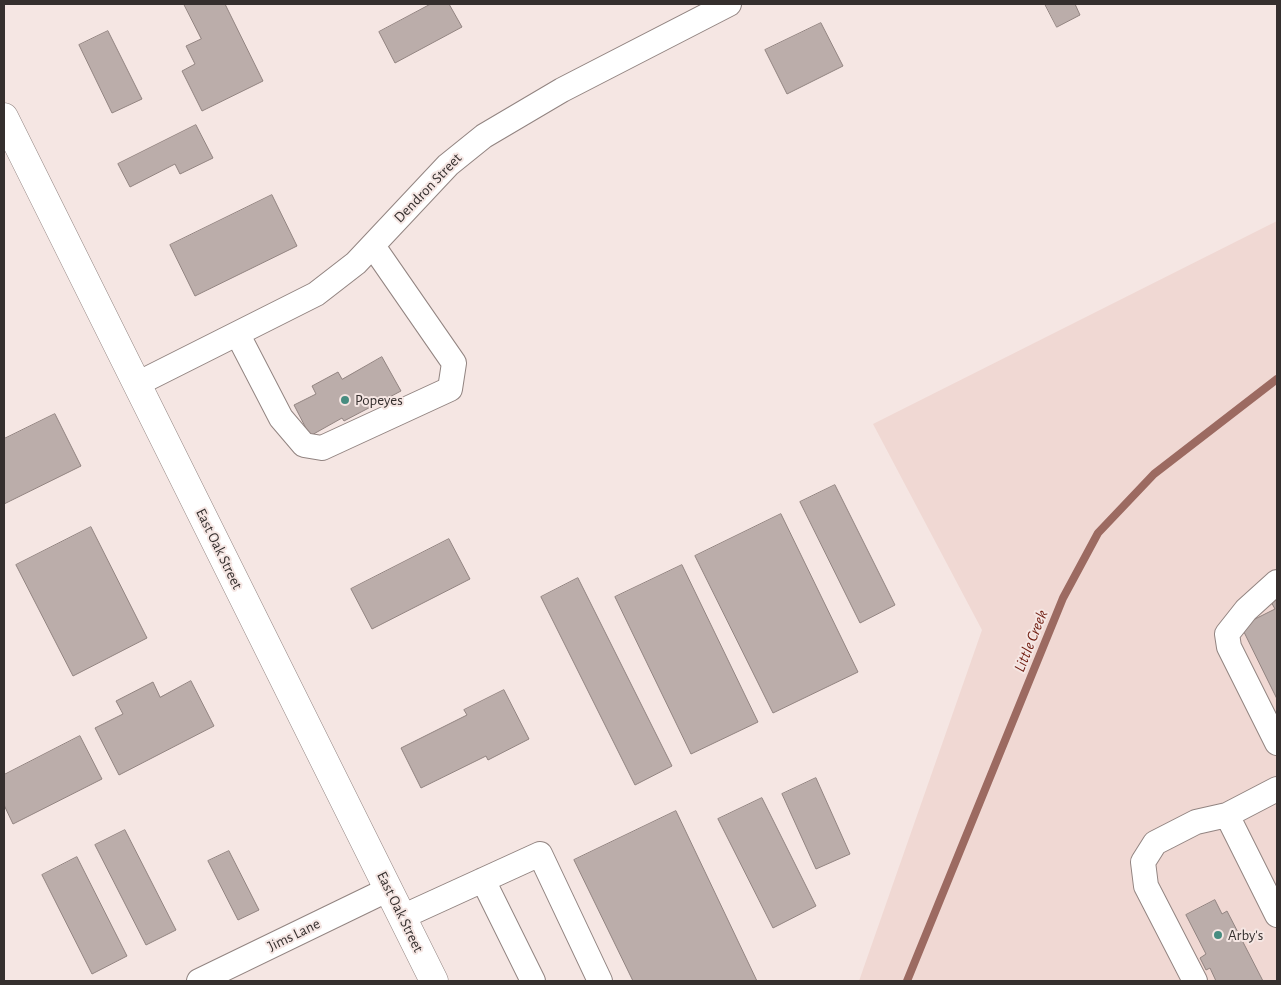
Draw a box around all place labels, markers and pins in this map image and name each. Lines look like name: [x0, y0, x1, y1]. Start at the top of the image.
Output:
place label: Popeyes: [355, 391, 403, 409]
marker: Popeyes: [339, 394, 351, 406]
place label: Arby's: [1228, 926, 1263, 944]
marker: Arby's: [1212, 929, 1224, 941]

